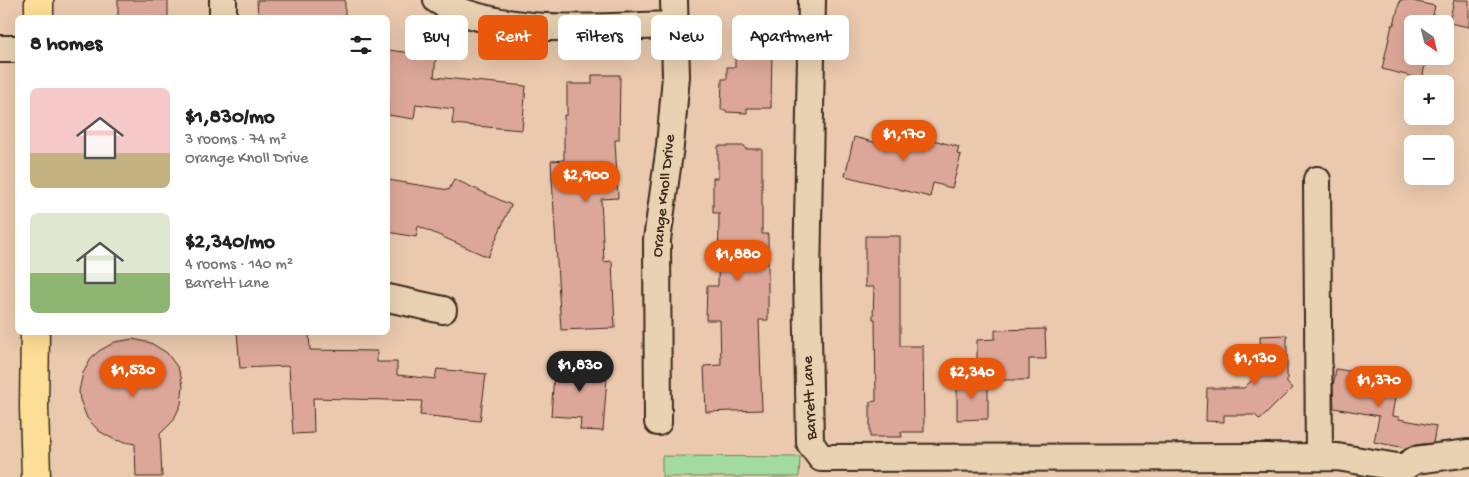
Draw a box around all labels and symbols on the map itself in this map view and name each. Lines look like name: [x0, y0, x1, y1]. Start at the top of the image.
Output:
north arrow: [1404, 15, 1454, 65]
pin: $1,170: [863, 120, 945, 162]
street label: Orange Knoll Drive: [649, 133, 681, 258]
pin: $2,900: [545, 160, 627, 203]
pin: $1,880: [697, 240, 779, 282]
pin: $1,130: [1214, 344, 1296, 386]
pin: $1,830: [539, 350, 621, 393]
street label: Barrett Lane: [799, 355, 823, 441]
pin: $1,530: [92, 356, 174, 398]
pin: $2,340: [931, 358, 1013, 400]
pin: $1,370: [1338, 366, 1420, 408]

